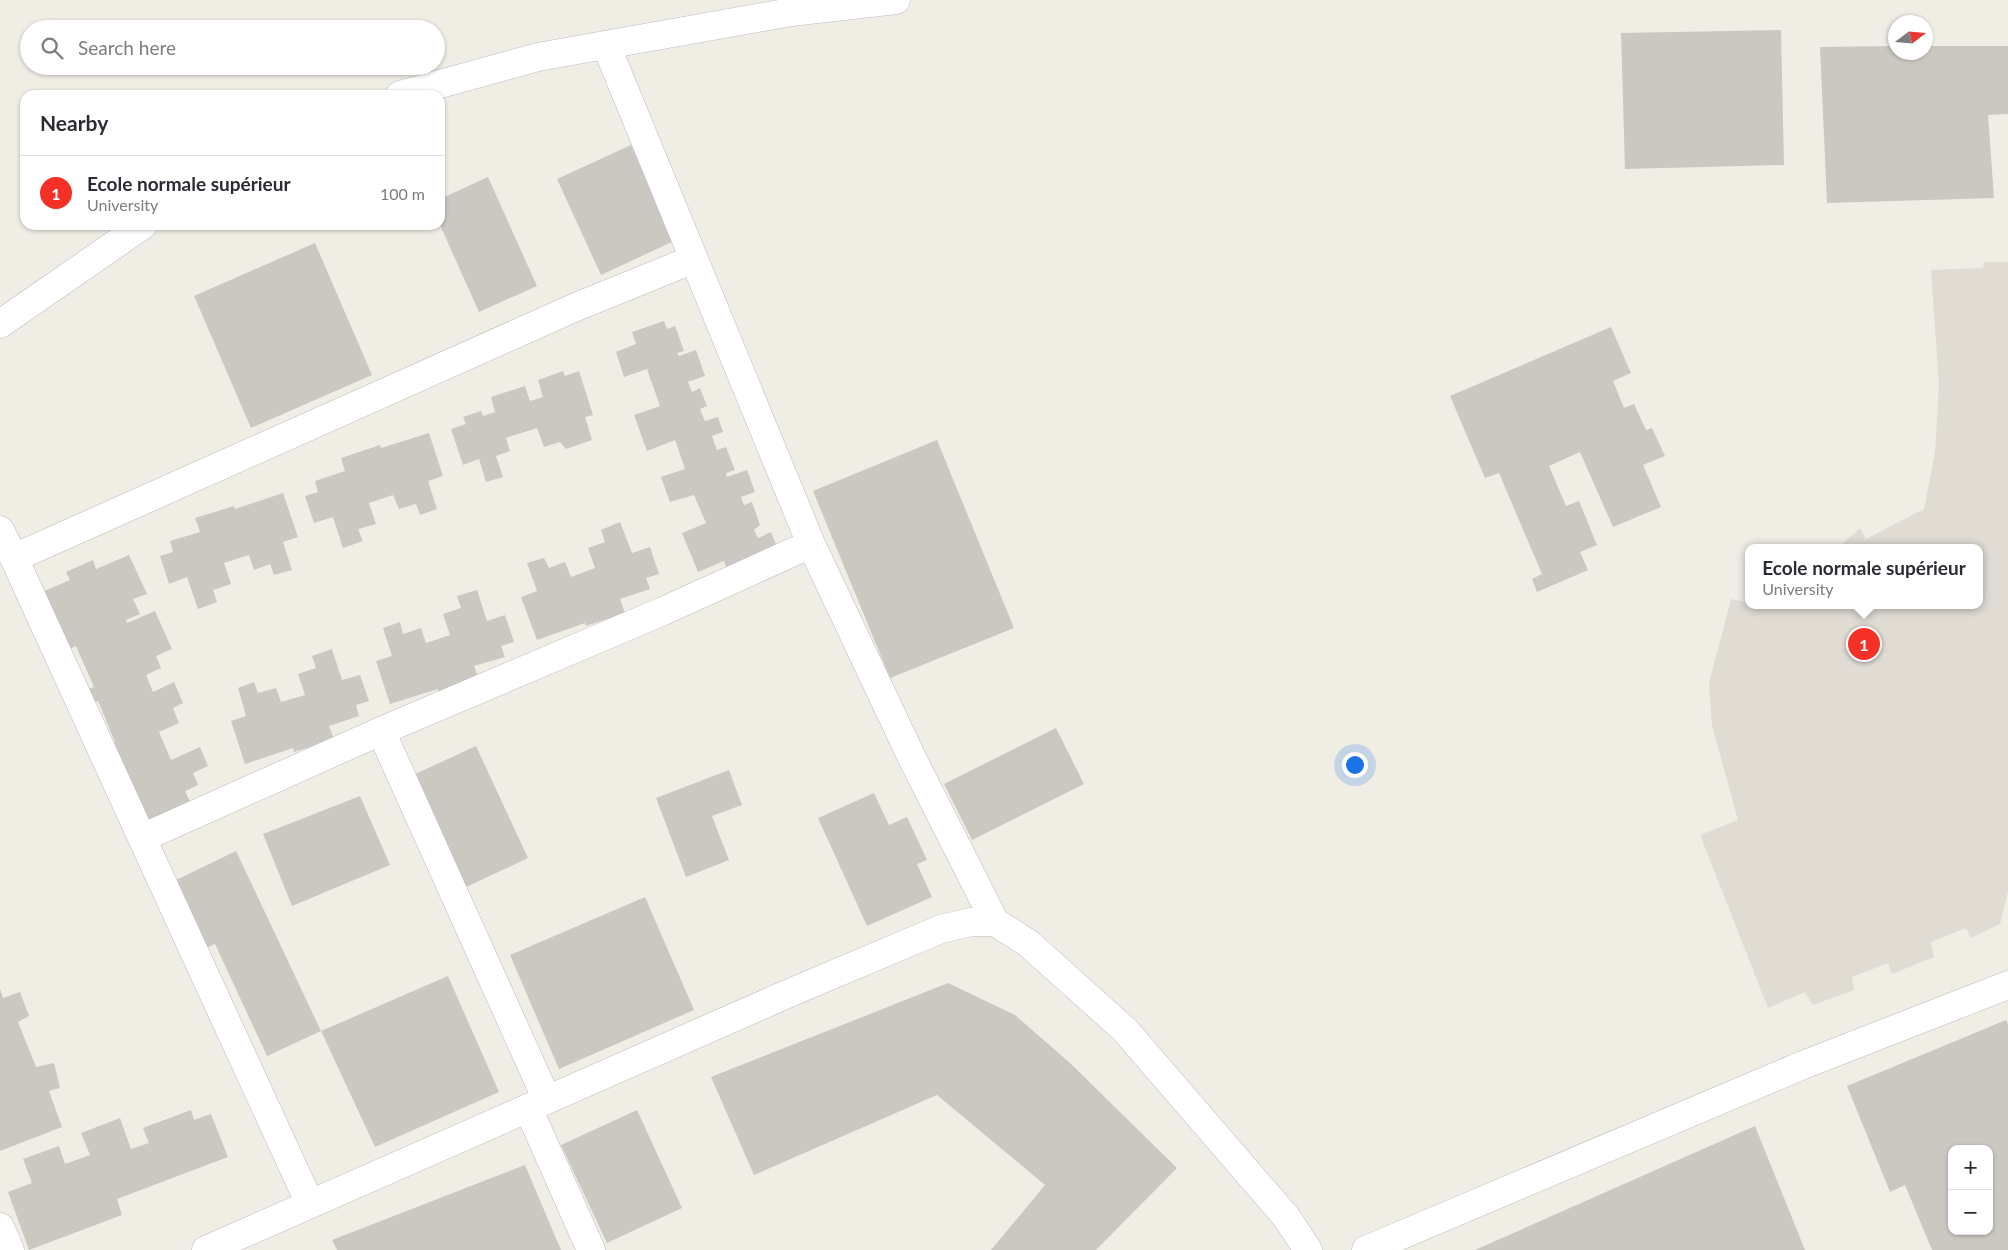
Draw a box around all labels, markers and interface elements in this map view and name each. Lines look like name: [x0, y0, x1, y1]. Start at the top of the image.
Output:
north arrow: [1888, 15, 1933, 60]
search box: [20, 20, 445, 75]
icon: search: [38, 34, 66, 62]
text: Search here: [78, 36, 176, 59]
text: Nearby: [40, 110, 108, 135]
text: Ecole normale supérieur: [87, 172, 291, 195]
text: 1: [51, 184, 61, 203]
text: 100 m: [380, 184, 425, 203]
text: University: [87, 195, 158, 214]
popup: [1745, 544, 1983, 609]
text: Ecole normale supérieur: [1762, 556, 1966, 579]
text: University: [1762, 579, 1834, 598]
pin: 1: [1848, 625, 1880, 663]
your location: [1342, 752, 1368, 778]
map controls: [1948, 1145, 1993, 1235]
button: +: [1948, 1145, 1993, 1190]
button: −: [1948, 1190, 1993, 1235]

